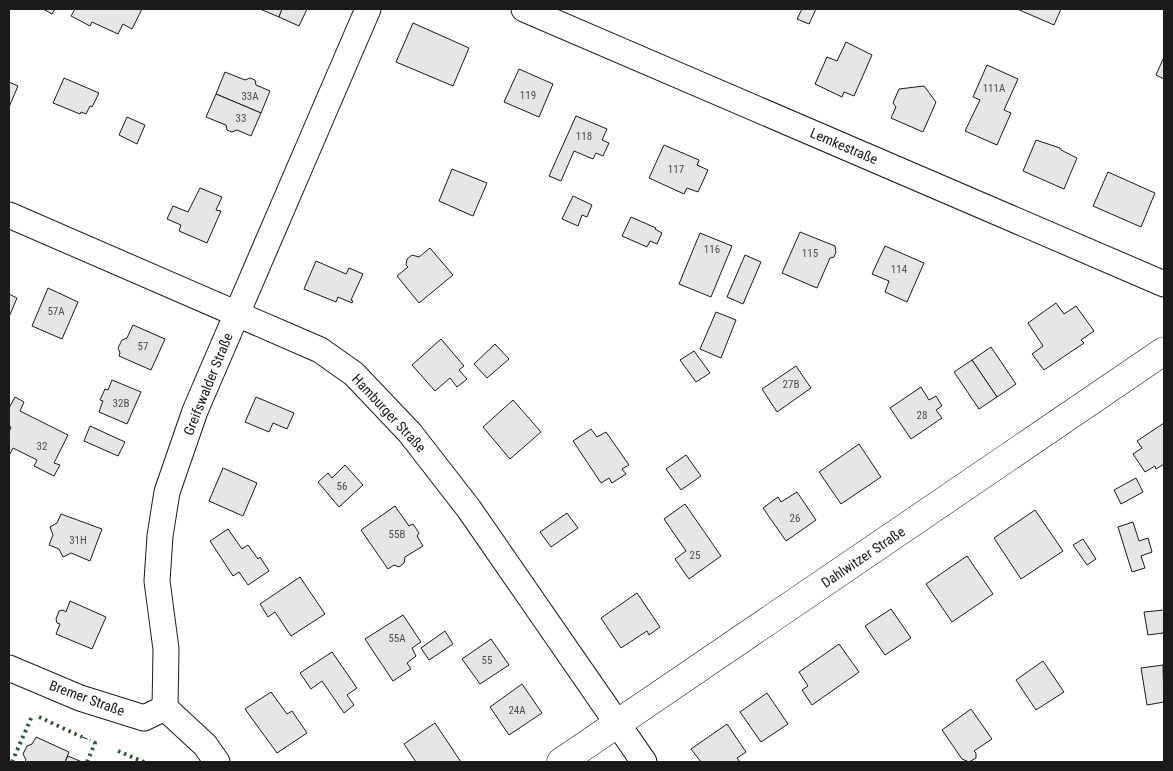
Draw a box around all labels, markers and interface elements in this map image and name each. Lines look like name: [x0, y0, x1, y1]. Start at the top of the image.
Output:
house number: 111A: [983, 82, 1006, 95]
house number: 119: [520, 89, 536, 102]
house number: 33A: [241, 90, 259, 103]
house number: 33: [236, 112, 246, 125]
street label: Lemkestraße: [808, 125, 880, 168]
house number: 118: [576, 130, 592, 143]
house number: 117: [668, 163, 684, 176]
house number: 116: [704, 243, 720, 256]
house number: 115: [802, 247, 818, 260]
house number: 114: [891, 263, 908, 276]
house number: 57A: [47, 305, 65, 318]
street label: Greifswalder Straße: [180, 330, 236, 438]
house number: 57: [138, 340, 148, 353]
street label: Hamburger Straße: [349, 371, 429, 456]
house number: 27B: [783, 378, 799, 391]
house number: 32B: [113, 397, 129, 410]
house number: 28: [917, 409, 927, 422]
house number: 32: [37, 440, 47, 453]
house number: 56: [337, 480, 347, 493]
house number: 26: [790, 512, 800, 525]
street label: Dahlwitzer Straße: [818, 523, 908, 591]
house number: 55B: [389, 528, 405, 541]
house number: 31H: [69, 534, 87, 547]
house number: 25: [690, 549, 700, 562]
house number: 55A: [388, 632, 406, 645]
house number: 55: [482, 654, 492, 667]
street label: Bremer Straße: [47, 677, 127, 719]
house number: 24A: [508, 704, 526, 717]

